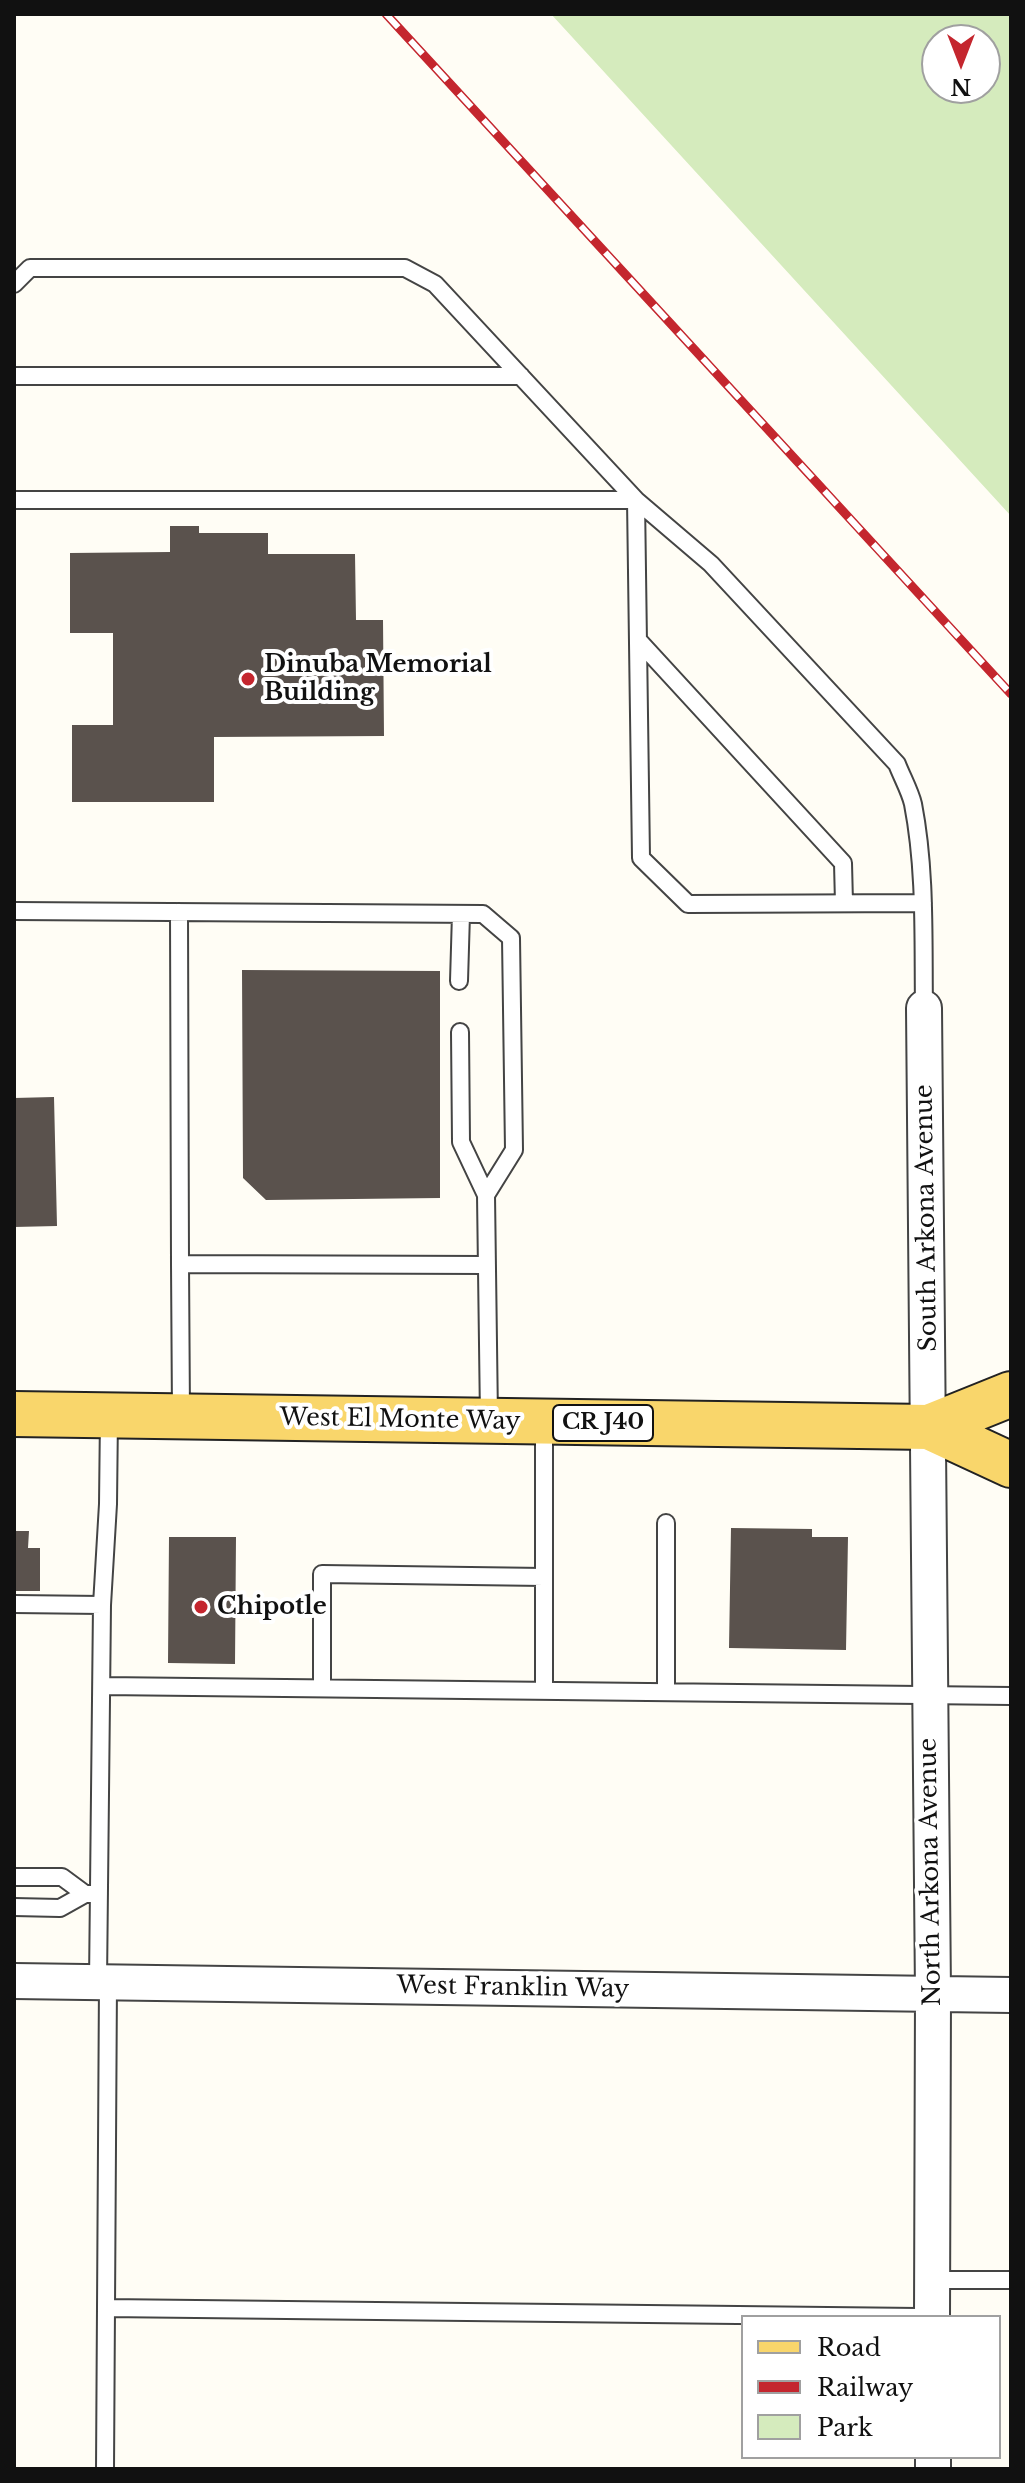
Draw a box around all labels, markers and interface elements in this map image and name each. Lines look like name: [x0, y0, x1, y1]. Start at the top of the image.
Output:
north arrow: [921, 24, 1001, 104]
text: N: [951, 73, 971, 100]
place label: Dinuba Memorial Building: [264, 651, 492, 707]
marker: Dinuba Memorial Building: [239, 670, 257, 688]
street label: South Arkona Avenue: [910, 1084, 944, 1352]
street label: West El Monte Way: [279, 1404, 521, 1436]
road number: CR J40: [553, 1405, 653, 1441]
place label: Chipotle: [217, 1593, 327, 1621]
marker: Chipotle: [192, 1598, 210, 1616]
street label: North Arkona Avenue: [914, 1738, 948, 2006]
street label: West Franklin Way: [396, 1972, 630, 2004]
legend: [741, 2315, 1001, 2459]
text: Road: [817, 2333, 881, 2362]
text: Railway: [817, 2373, 913, 2402]
text: Park: [817, 2413, 873, 2442]

